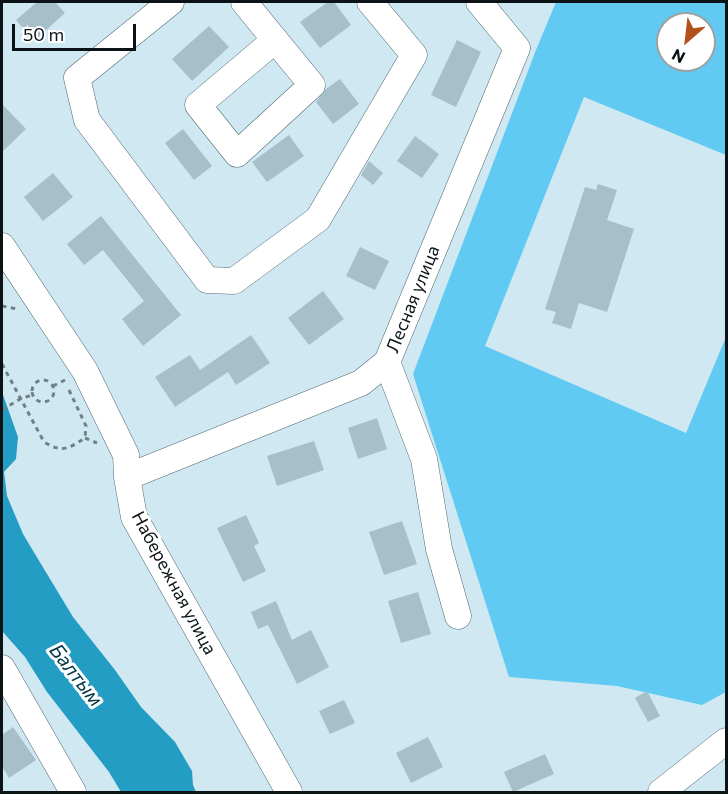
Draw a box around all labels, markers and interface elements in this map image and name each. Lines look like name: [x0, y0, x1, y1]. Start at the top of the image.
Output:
scale bar: [15, 12, 140, 50]
north arrow: [656, 12, 716, 72]
text: 50 m: [23, 23, 64, 45]
text: N: [668, 45, 688, 68]
street label: Лесная улица: [382, 242, 444, 356]
street label: Набережная улица: [127, 508, 221, 658]
water label: Балтым: [44, 639, 108, 711]

